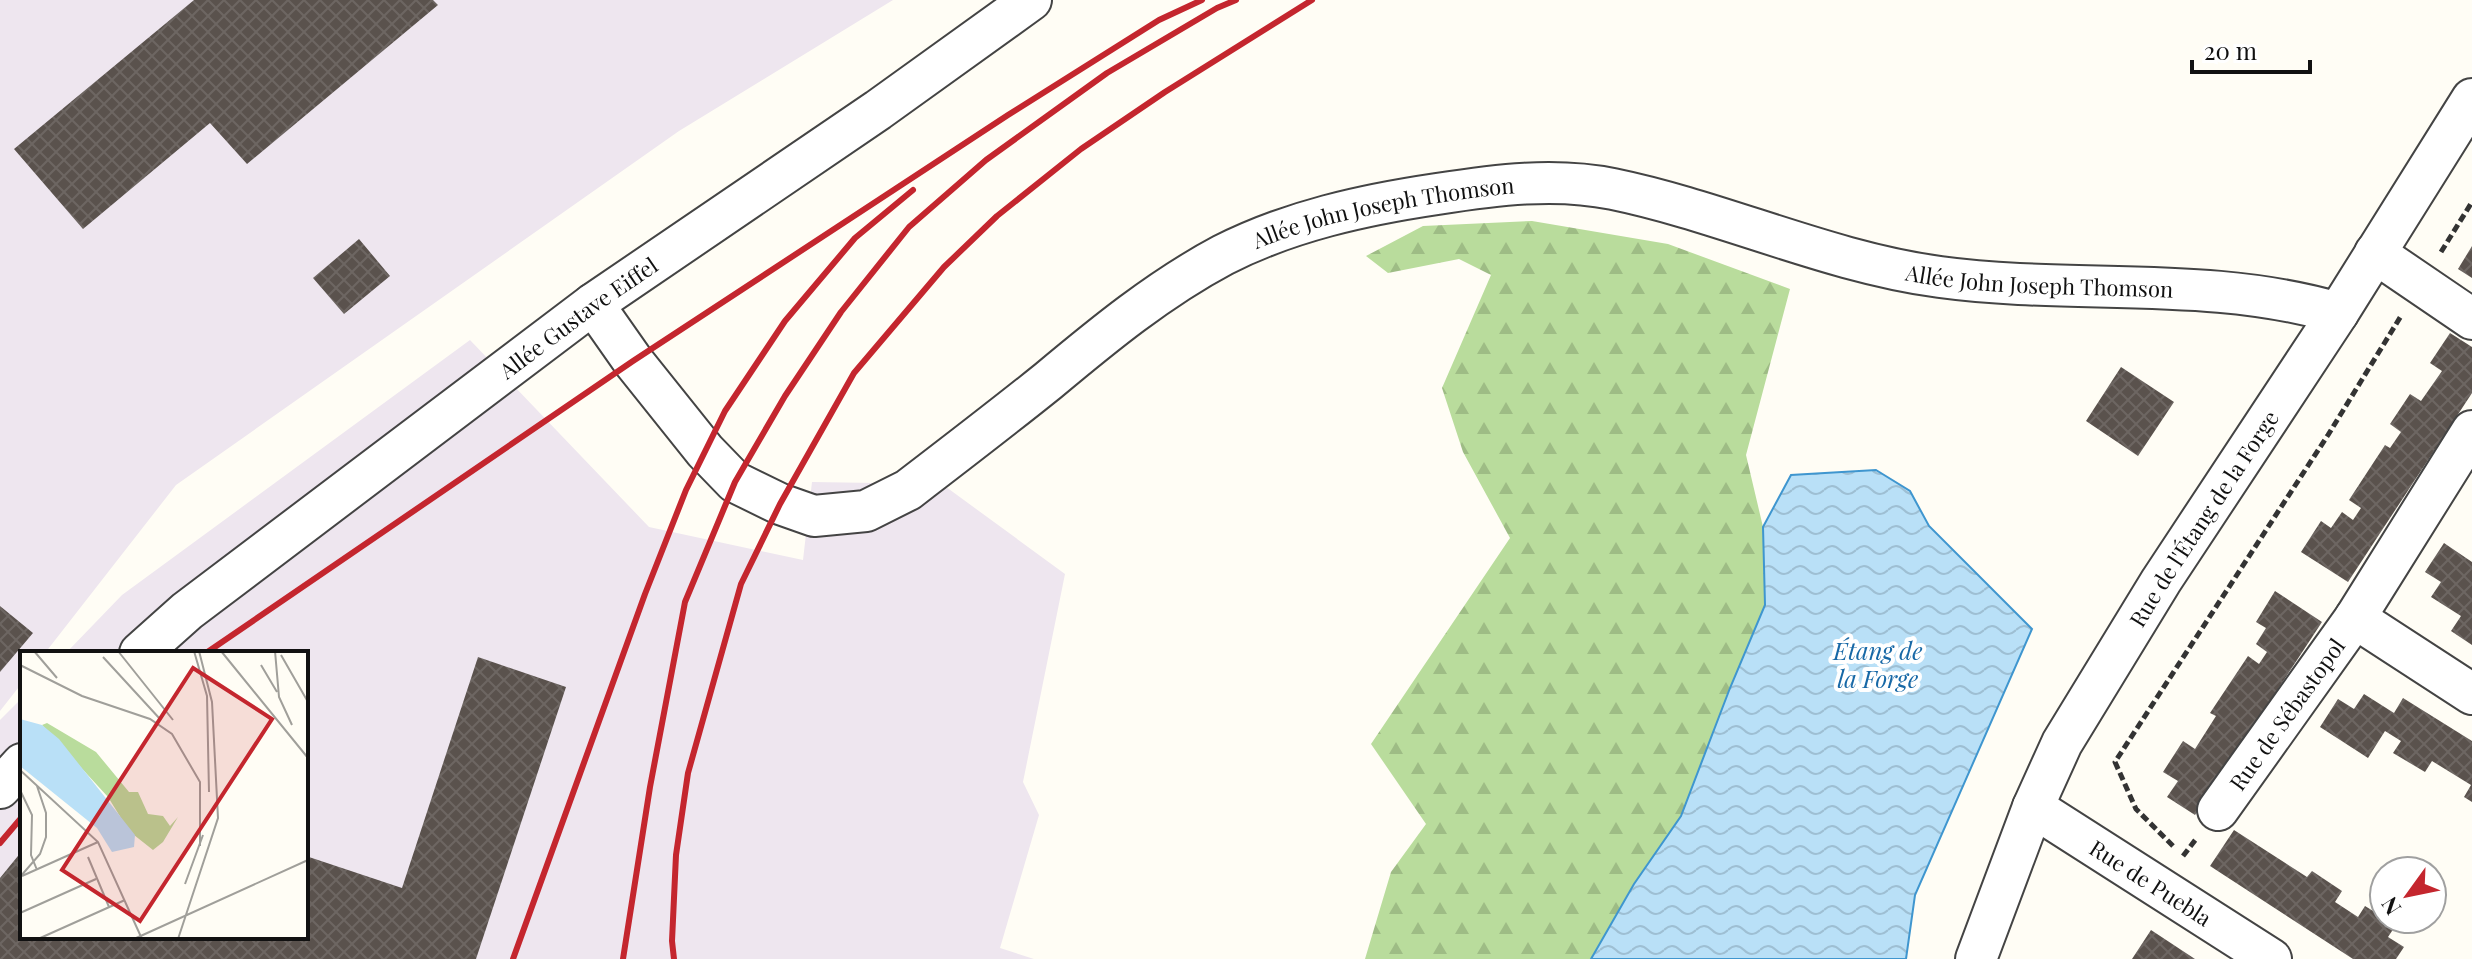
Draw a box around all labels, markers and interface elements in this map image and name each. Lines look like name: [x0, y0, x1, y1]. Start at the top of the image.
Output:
scale bar: [2192, 24, 2310, 74]
text: 20 m: [2204, 34, 2257, 66]
street label: Allée John Joseph Thomson: [1247, 169, 1515, 255]
street label: Allée Gustave Eiffel: [492, 250, 663, 386]
street label: Allée John Joseph Thomson: [1902, 257, 2174, 304]
street label: Rue de l'Étang de la Forge: [2122, 404, 2285, 632]
street label: Rue de Sébastopol: [2222, 632, 2351, 796]
water label: Étang de la Forge: [1832, 634, 1923, 694]
inset map: [20, 651, 308, 939]
street label: Rue de Puebla: [2084, 832, 2218, 933]
north arrow: [2368, 855, 2448, 935]
text: N: [2373, 892, 2407, 921]

